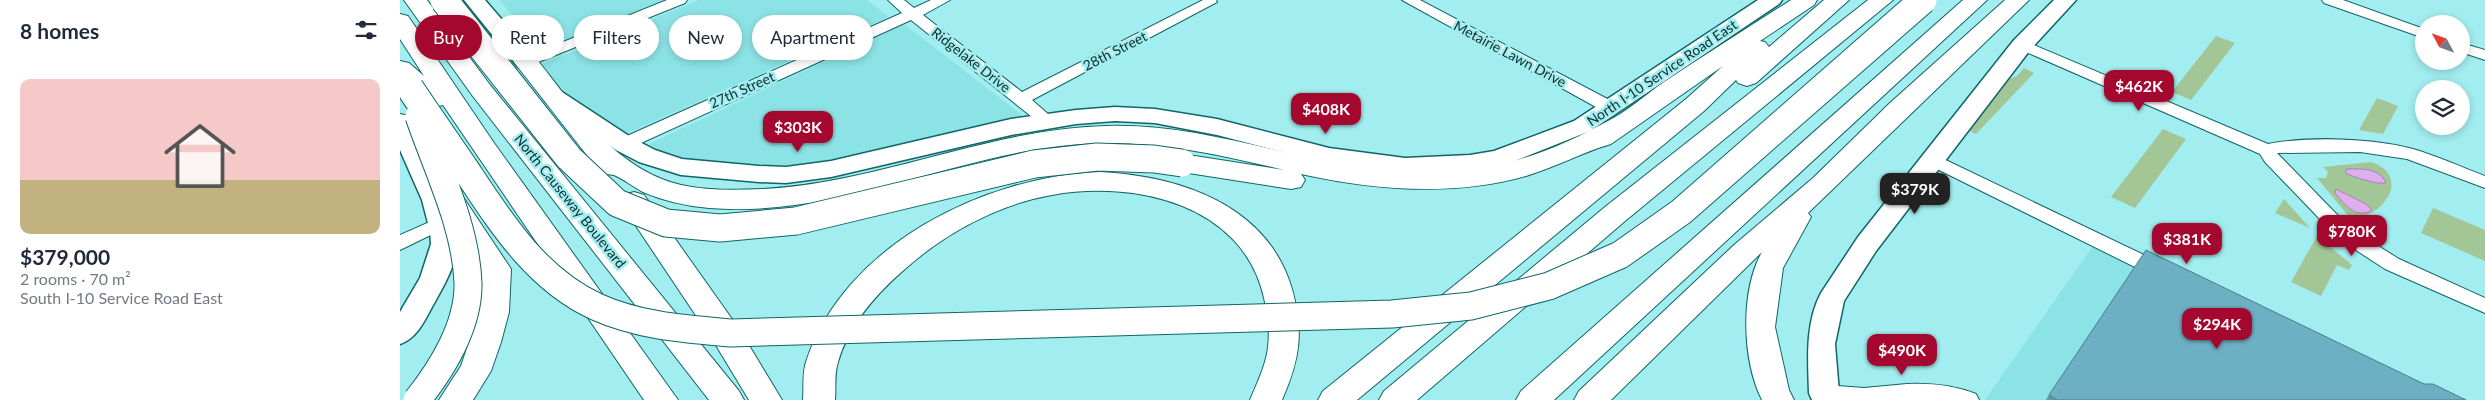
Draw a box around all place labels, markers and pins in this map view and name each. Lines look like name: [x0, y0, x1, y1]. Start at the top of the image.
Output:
pin: $462K: [2104, 70, 2174, 112]
pin: $408K: [1291, 92, 1361, 135]
pin: $303K: [763, 110, 833, 153]
pin: $379K: [1880, 172, 1950, 215]
pin: $780K: [2317, 214, 2387, 257]
pin: $381K: [2152, 222, 2222, 265]
pin: $294K: [2182, 308, 2252, 350]
pin: $490K: [1867, 334, 1937, 376]

